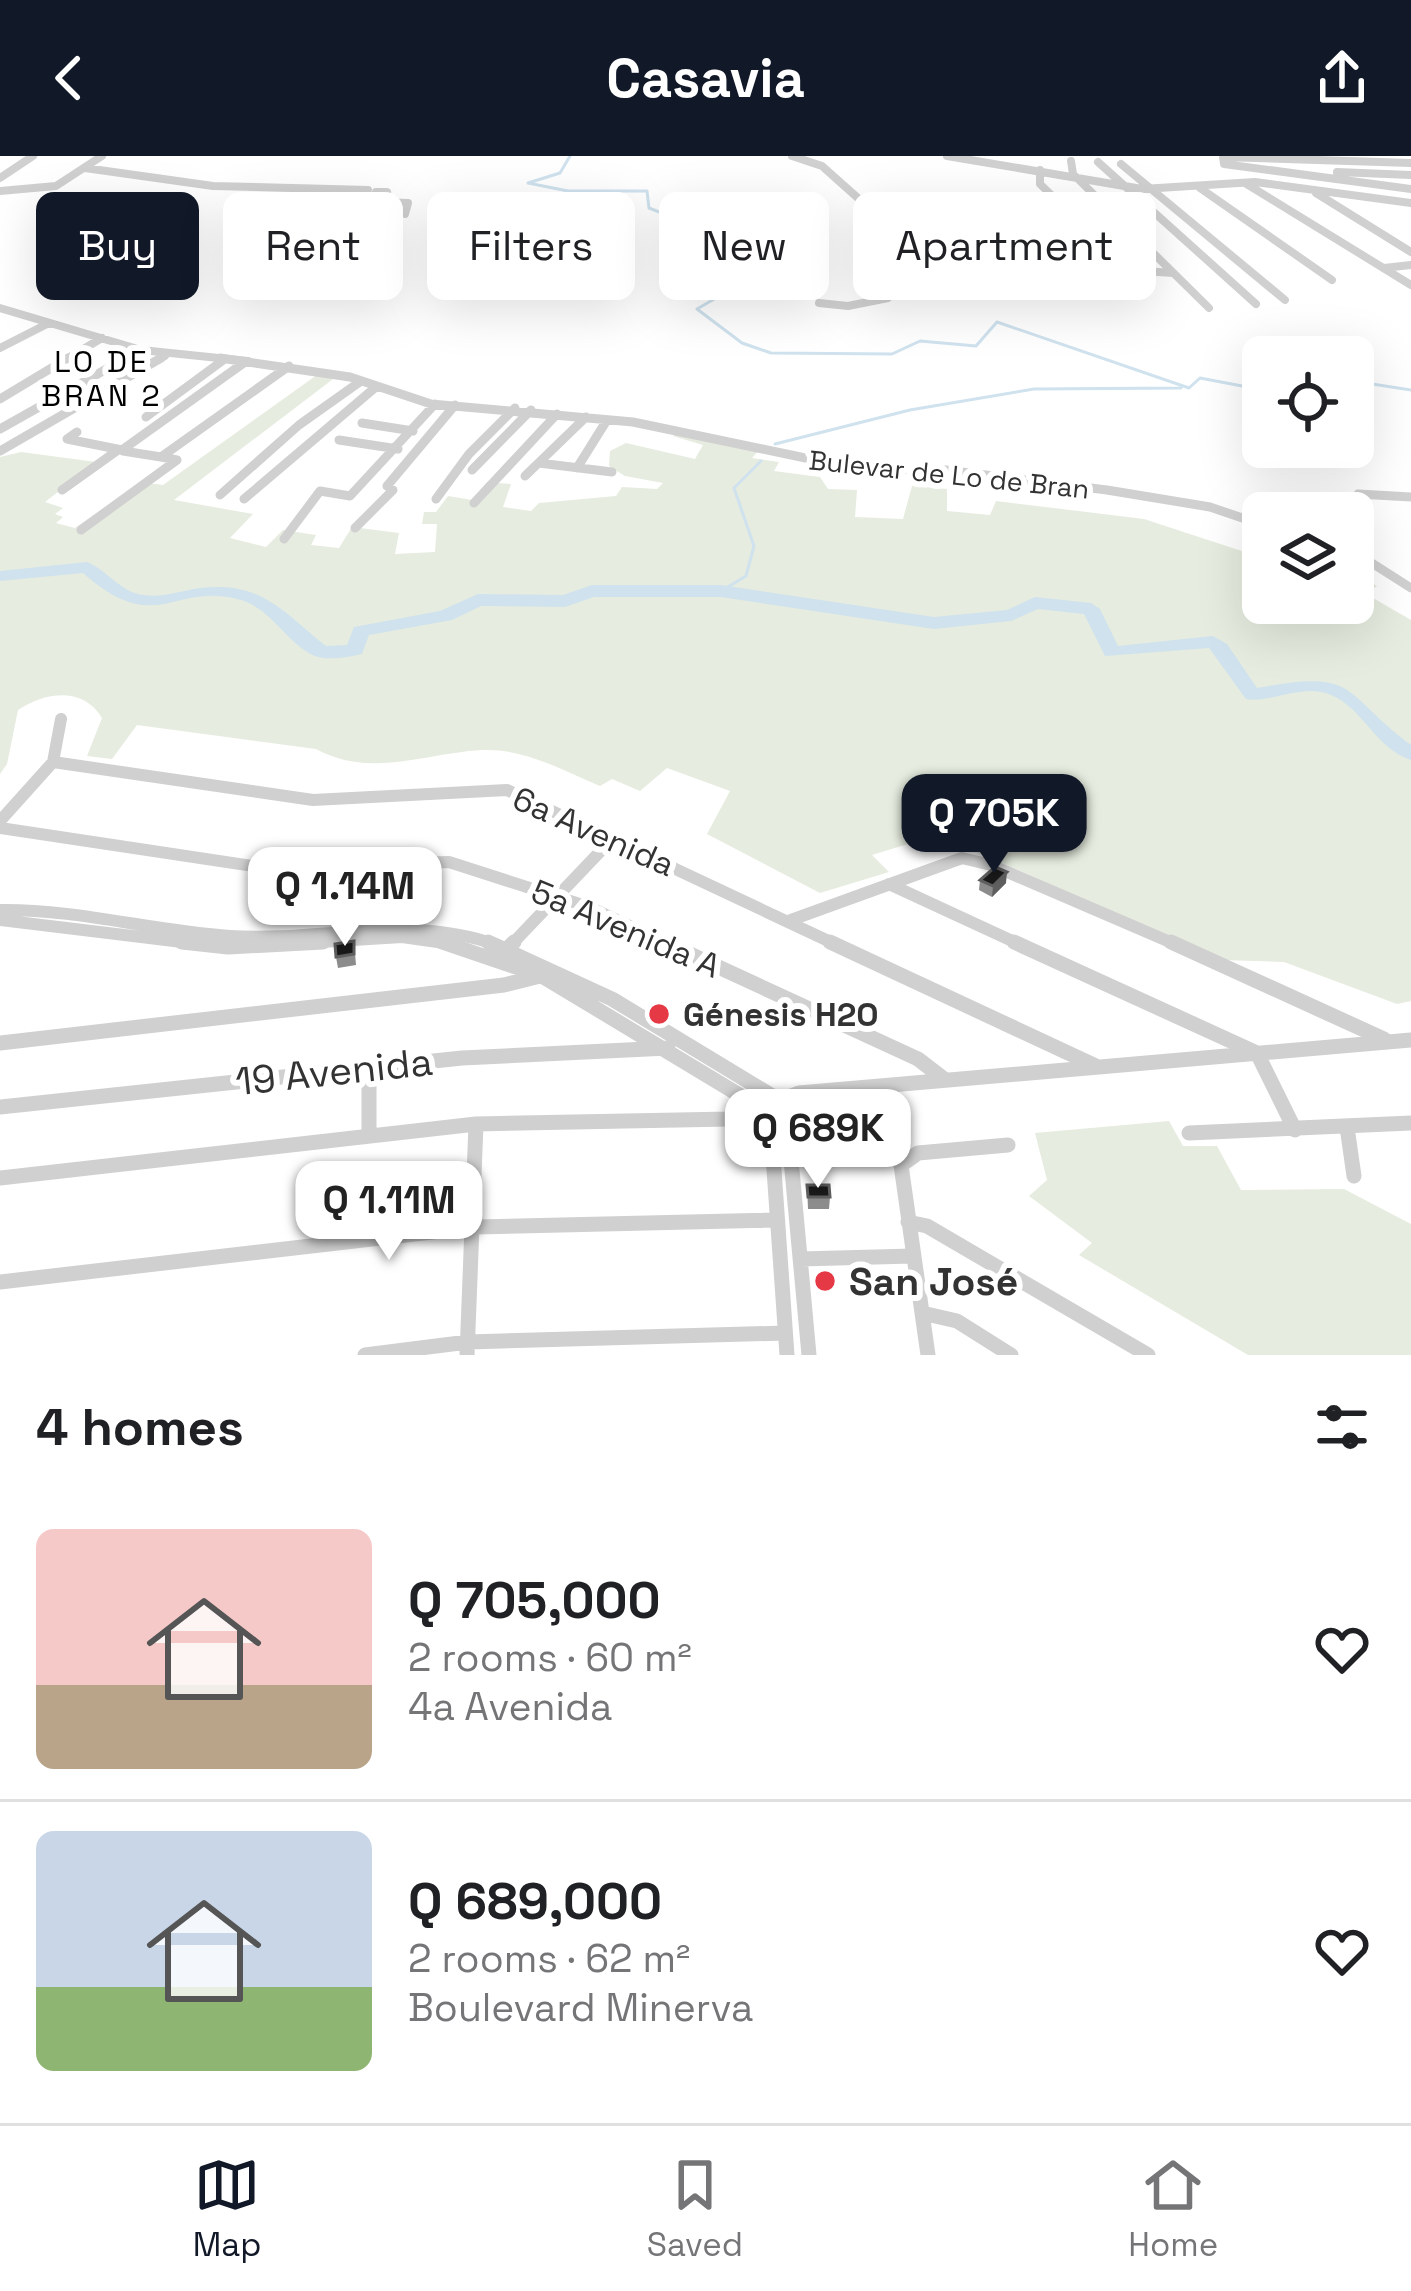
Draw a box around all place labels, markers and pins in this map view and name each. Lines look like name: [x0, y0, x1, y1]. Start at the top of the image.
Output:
pin: Q 705K: [896, 774, 1092, 876]
pin: Q 1.14M: [234, 847, 456, 949]
place label: Génesis H2O: [683, 994, 879, 1036]
marker: Génesis H2O: [646, 1001, 672, 1027]
pin: Q 689K: [720, 1089, 916, 1191]
pin: Q 1.11M: [278, 1161, 500, 1263]
place label: San José: [849, 1257, 1018, 1306]
marker: San José: [812, 1268, 838, 1294]

